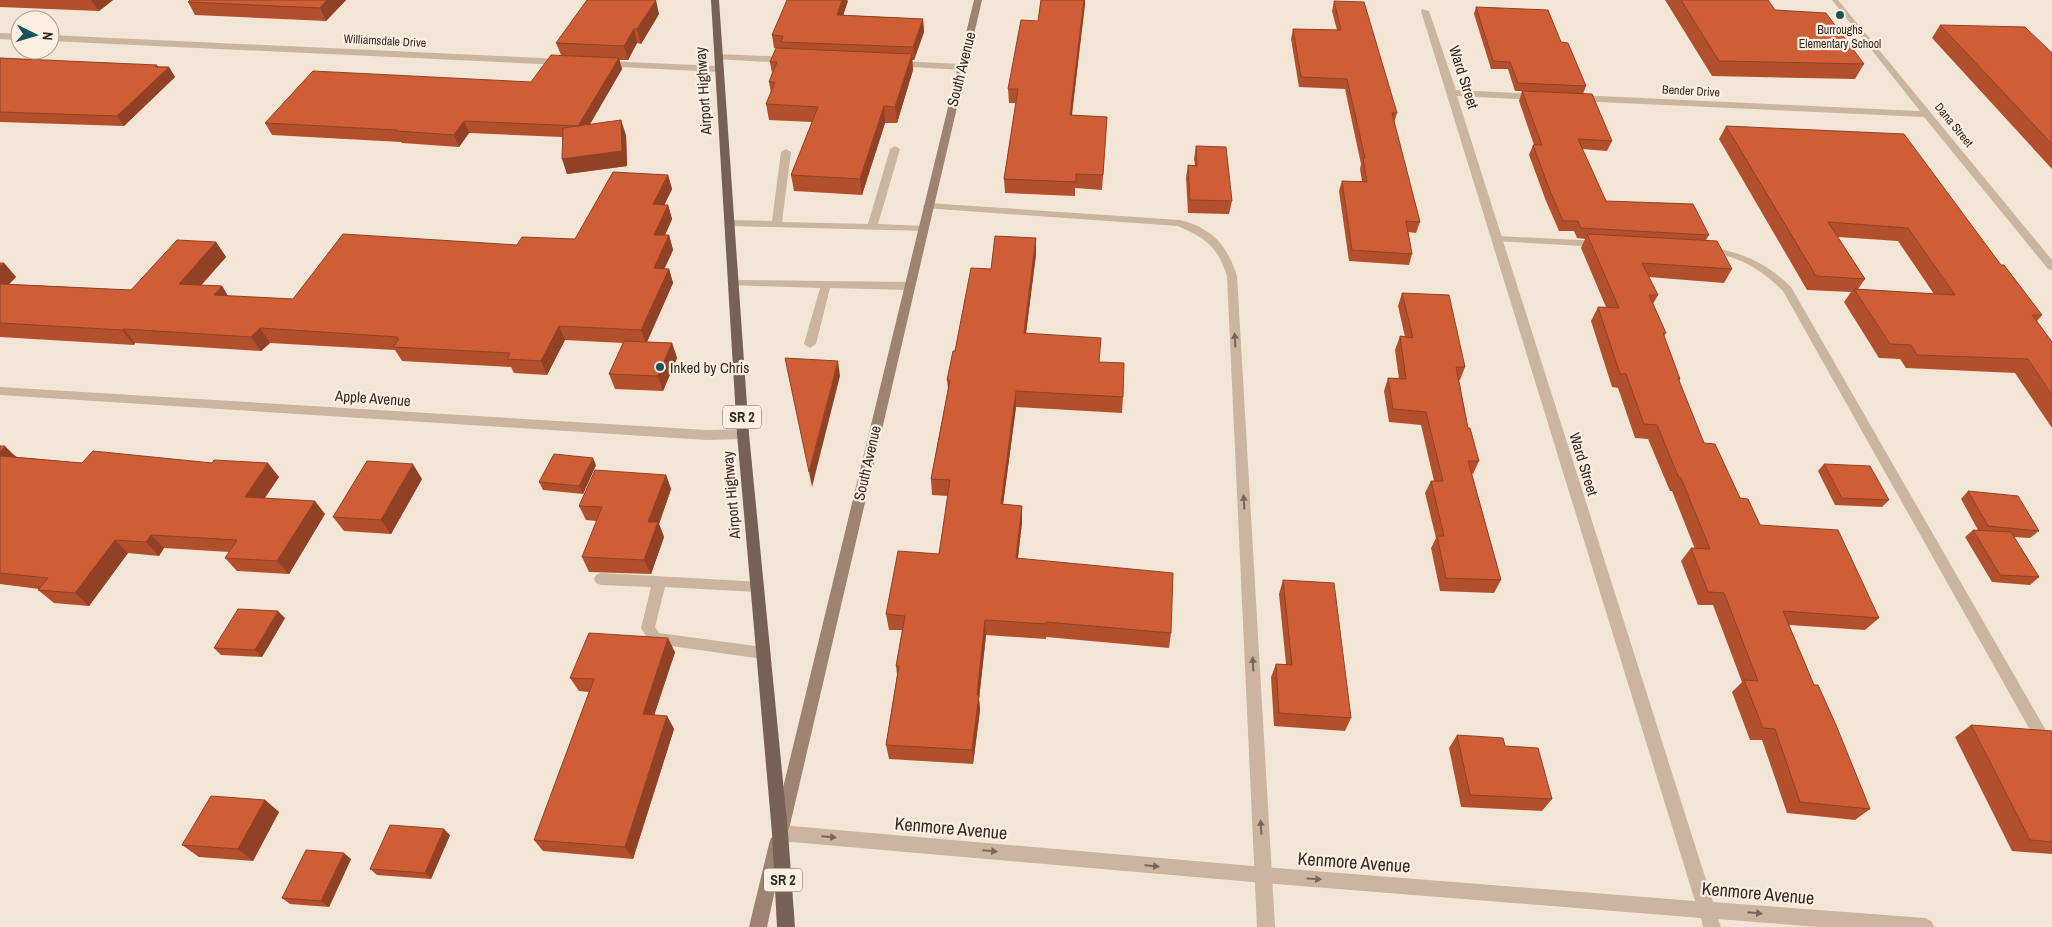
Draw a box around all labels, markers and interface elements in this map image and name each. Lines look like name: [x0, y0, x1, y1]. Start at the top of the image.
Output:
marker: Burroughs Elementary School: [1834, 9, 1846, 21]
north arrow: [10, 10, 60, 60]
place label: Burroughs Elementary School: [1799, 22, 1881, 52]
street label: South Avenue: [942, 29, 980, 109]
text: N: [39, 31, 57, 41]
street label: Williamsdale Drive: [343, 31, 427, 51]
street label: Ward Street: [1444, 43, 1484, 112]
street label: Airport Highway: [689, 45, 717, 137]
street label: Bender Drive: [1662, 81, 1720, 101]
street label: Dana Street: [1931, 100, 1977, 151]
one-way arrow: [1231, 332, 1239, 348]
place label: Inked by Chris: [670, 357, 749, 378]
marker: Inked by Chris: [654, 361, 666, 373]
street label: Apple Avenue: [334, 385, 412, 411]
road number: SR 2: [723, 406, 761, 428]
street label: South Avenue: [848, 423, 886, 503]
street label: Ward Street: [1564, 430, 1604, 499]
street label: Airport Highway: [717, 449, 745, 541]
one-way arrow: [1239, 494, 1247, 510]
one-way arrow: [1248, 656, 1256, 672]
street label: Kenmore Avenue: [894, 811, 1008, 845]
one-way arrow: [1257, 818, 1265, 834]
one-way arrow: [821, 834, 837, 842]
street label: Kenmore Avenue: [1297, 846, 1411, 878]
one-way arrow: [983, 848, 999, 856]
one-way arrow: [1145, 862, 1161, 870]
road number: SR 2: [764, 868, 802, 892]
one-way arrow: [1307, 876, 1323, 884]
street label: Kenmore Avenue: [1701, 876, 1815, 910]
one-way arrow: [1747, 909, 1763, 917]

